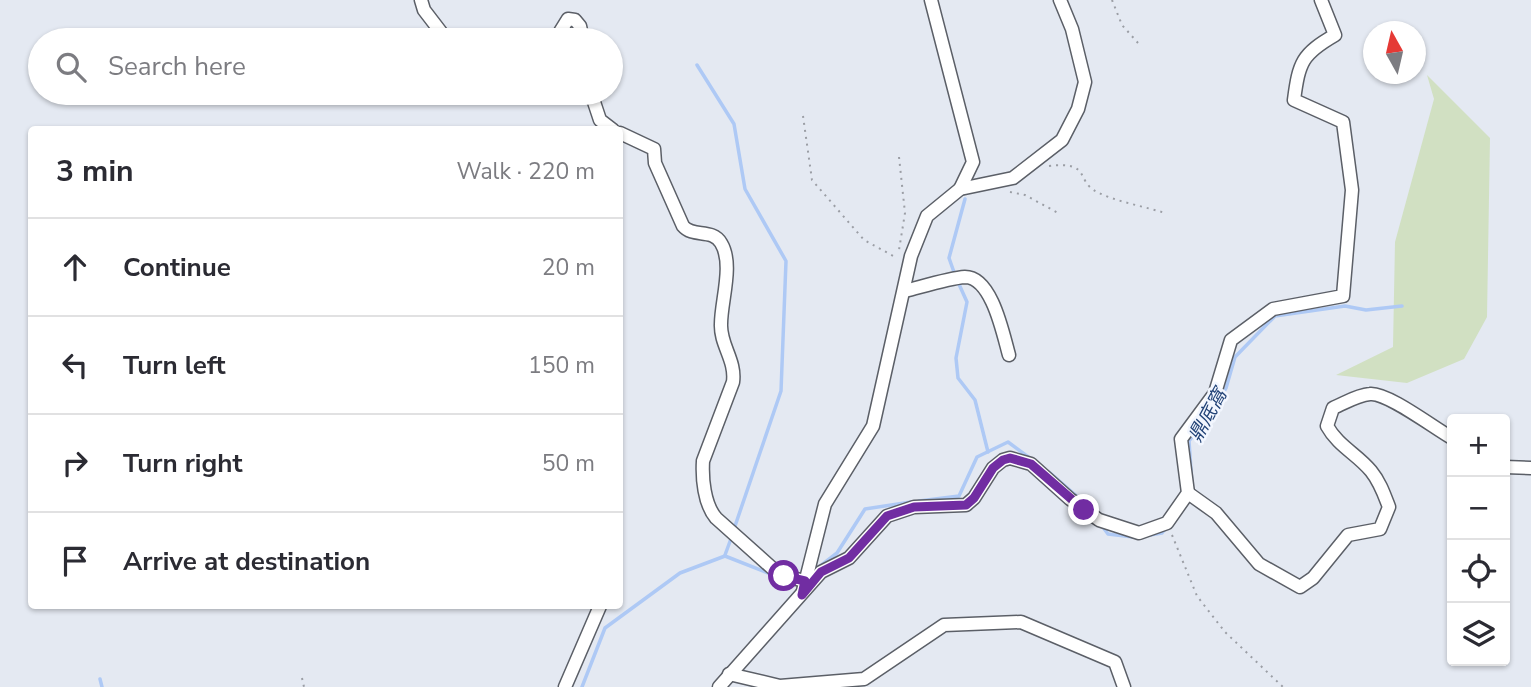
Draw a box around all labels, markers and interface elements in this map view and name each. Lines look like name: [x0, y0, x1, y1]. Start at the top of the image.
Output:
north arrow: [1363, 21, 1426, 84]
search box: [28, 28, 623, 105]
icon: search: [52, 48, 90, 86]
text: Search here: [108, 49, 246, 84]
text: 3 min: [56, 151, 134, 192]
text: Walk · 220 m: [456, 156, 595, 187]
icon: ahead: [56, 248, 94, 286]
text: Continue: [123, 250, 231, 285]
text: 20 m: [542, 252, 595, 283]
icon: left: [56, 346, 94, 384]
text: Turn left: [123, 348, 226, 383]
text: 150 m: [528, 350, 595, 381]
water label: 鼎底窩: [1183, 382, 1235, 447]
map controls: [1447, 414, 1510, 666]
button: +: [1447, 414, 1510, 477]
icon: right: [56, 444, 94, 482]
text: Turn right: [123, 446, 242, 481]
text: 50 m: [542, 448, 595, 479]
button: −: [1447, 477, 1510, 540]
route end: [1068, 494, 1099, 525]
button: locate: [1447, 540, 1510, 603]
icon: arrive: [56, 542, 94, 580]
text: Arrive at destination: [123, 544, 370, 579]
route start: [768, 560, 799, 591]
button: layers: [1447, 603, 1510, 666]

